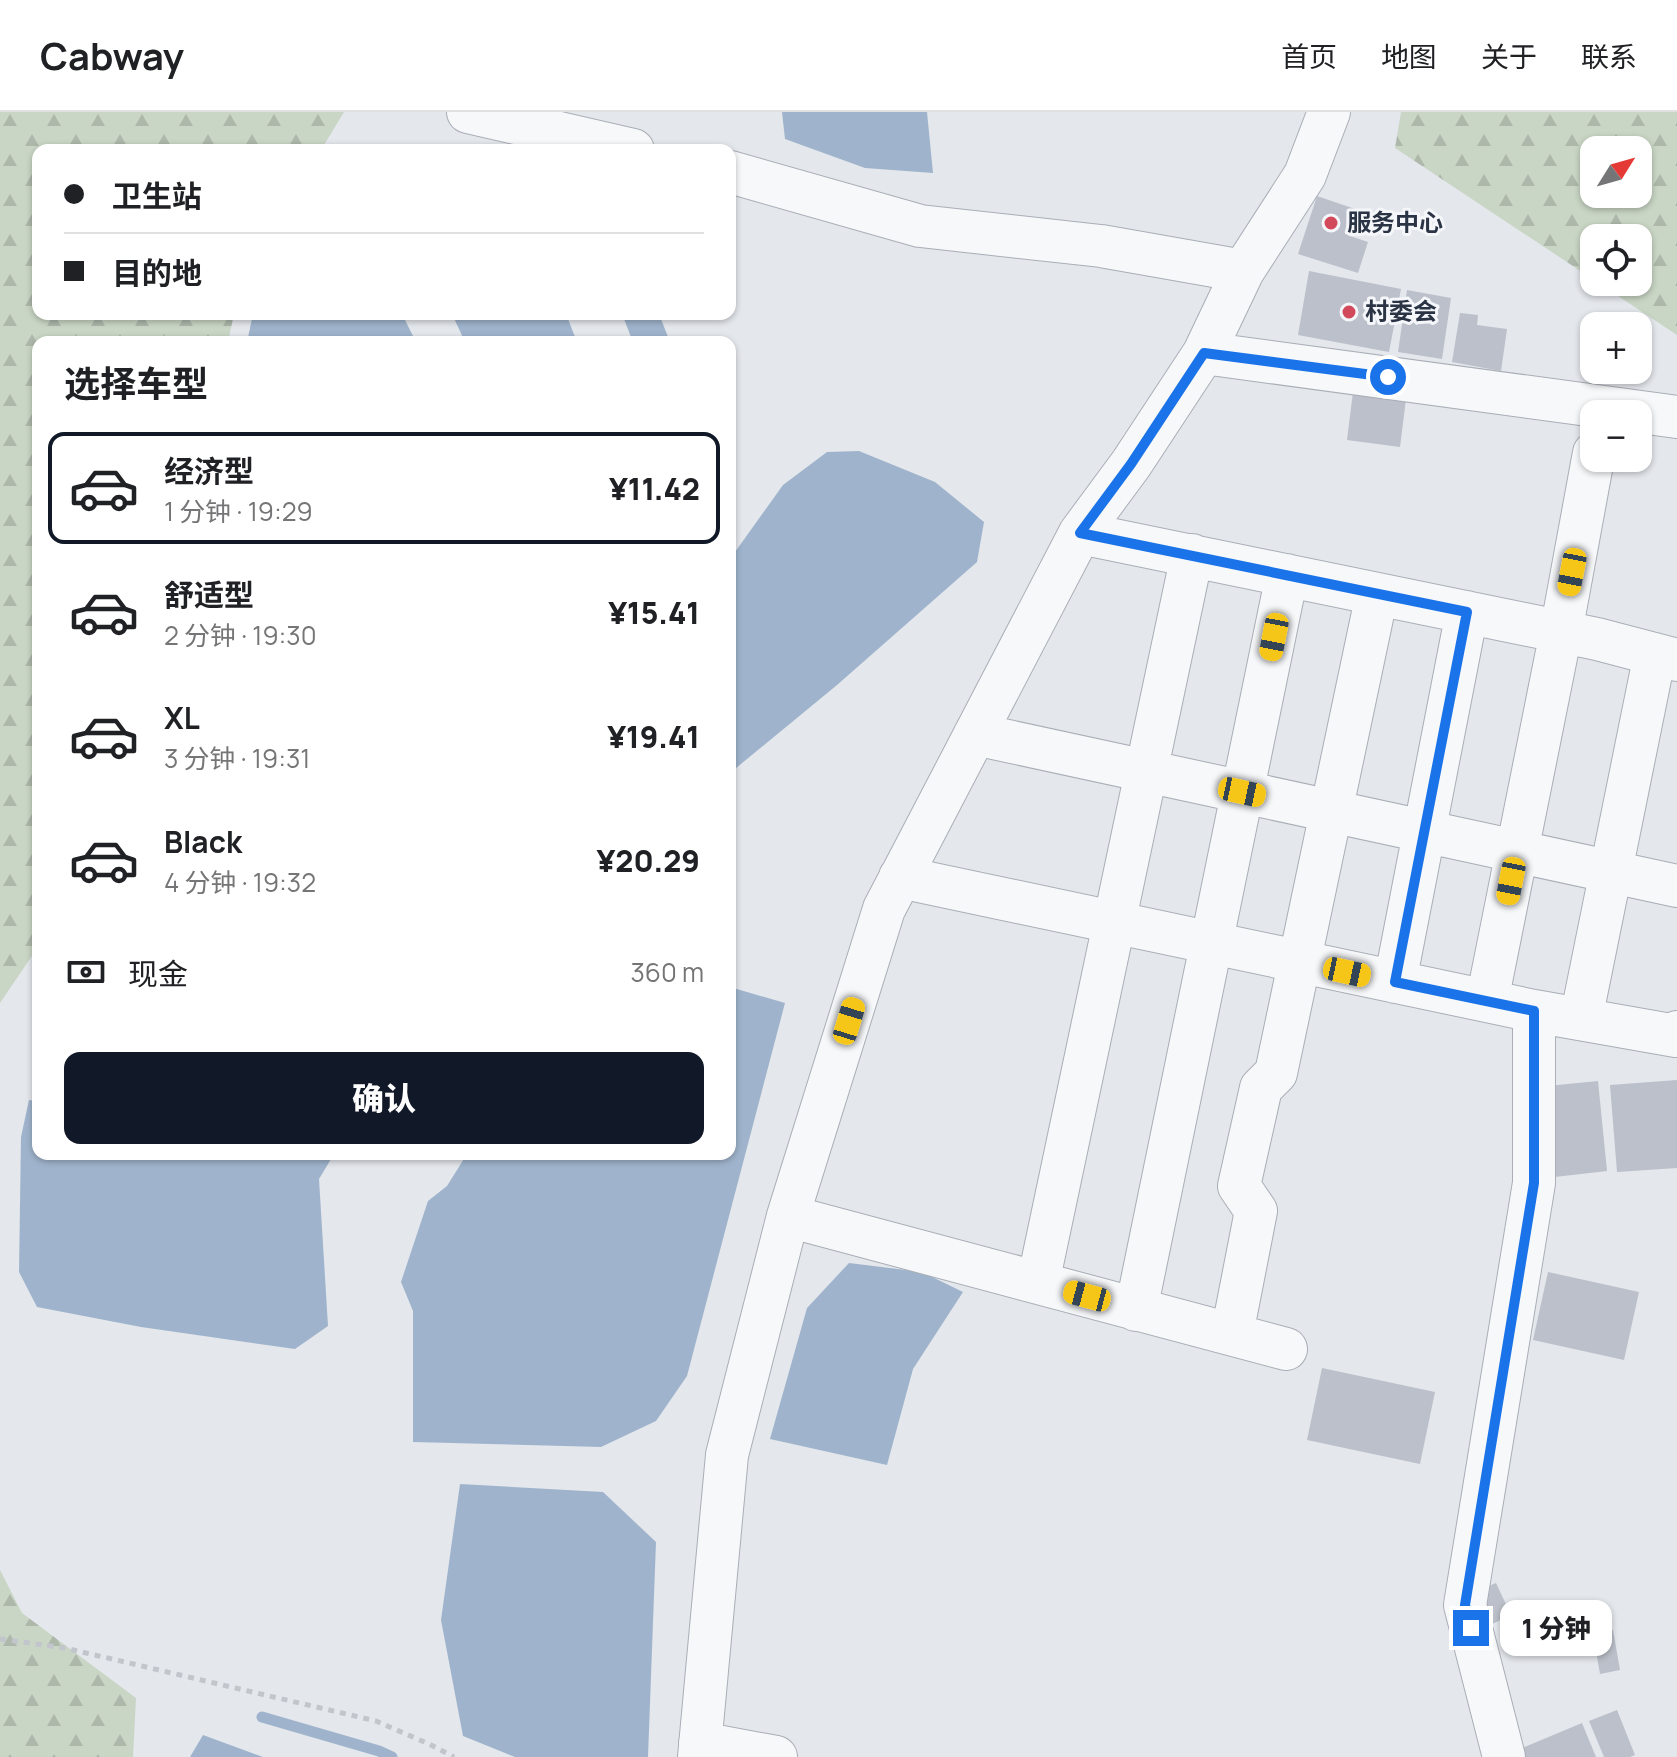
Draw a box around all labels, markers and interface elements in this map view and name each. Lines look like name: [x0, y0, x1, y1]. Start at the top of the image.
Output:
text: Cabway: [40, 29, 184, 81]
text: 首页: [1281, 37, 1337, 75]
text: 地图: [1381, 37, 1437, 75]
text: 关于: [1481, 37, 1537, 75]
text: 联系: [1581, 37, 1637, 75]
north arrow: [1580, 136, 1652, 208]
map controls: [1580, 136, 1652, 472]
text: 卫生站: [112, 175, 202, 216]
place label: 服务中心: [1347, 205, 1443, 238]
marker: 服务中心: [1322, 214, 1340, 232]
button: locate: [1580, 224, 1652, 296]
text: 目的地: [112, 252, 202, 293]
place label: 村委会: [1365, 294, 1437, 327]
marker: 村委会: [1340, 303, 1358, 321]
button: +: [1580, 312, 1652, 384]
text: 选择车型: [64, 359, 208, 408]
route start: [1370, 359, 1406, 395]
button: −: [1580, 400, 1652, 472]
text: 经济型: [164, 450, 254, 491]
icon: car: [68, 452, 140, 524]
text: ¥11.42: [609, 468, 700, 509]
text: 1 分钟 · 19:29: [164, 493, 313, 529]
car: [1556, 546, 1588, 598]
text: 舒适型: [164, 574, 254, 615]
icon: car: [68, 576, 140, 648]
text: ¥15.41: [608, 592, 700, 633]
car: [1258, 611, 1290, 663]
text: 2 分钟 · 19:30: [164, 617, 317, 653]
text: XL: [164, 697, 200, 738]
icon: car: [68, 700, 140, 772]
text: ¥19.41: [607, 716, 700, 757]
text: 3 分钟 · 19:31: [164, 740, 310, 776]
car: [1216, 775, 1268, 809]
text: Black: [164, 821, 242, 862]
icon: car: [68, 824, 140, 896]
text: ¥20.29: [596, 840, 700, 881]
car: [1495, 855, 1527, 907]
text: 4 分钟 · 19:32: [164, 864, 316, 900]
icon: cash: [64, 950, 108, 994]
text: 现金: [128, 953, 188, 994]
text: 360 m: [630, 954, 704, 990]
car: [1321, 955, 1373, 989]
car: [831, 995, 867, 1047]
button: 确认: [64, 1052, 704, 1144]
car: [1061, 1278, 1113, 1314]
callout: 1 分钟: [1499, 1600, 1611, 1656]
route end: [1453, 1610, 1489, 1646]
text: 1 分钟: [1521, 1610, 1591, 1646]

